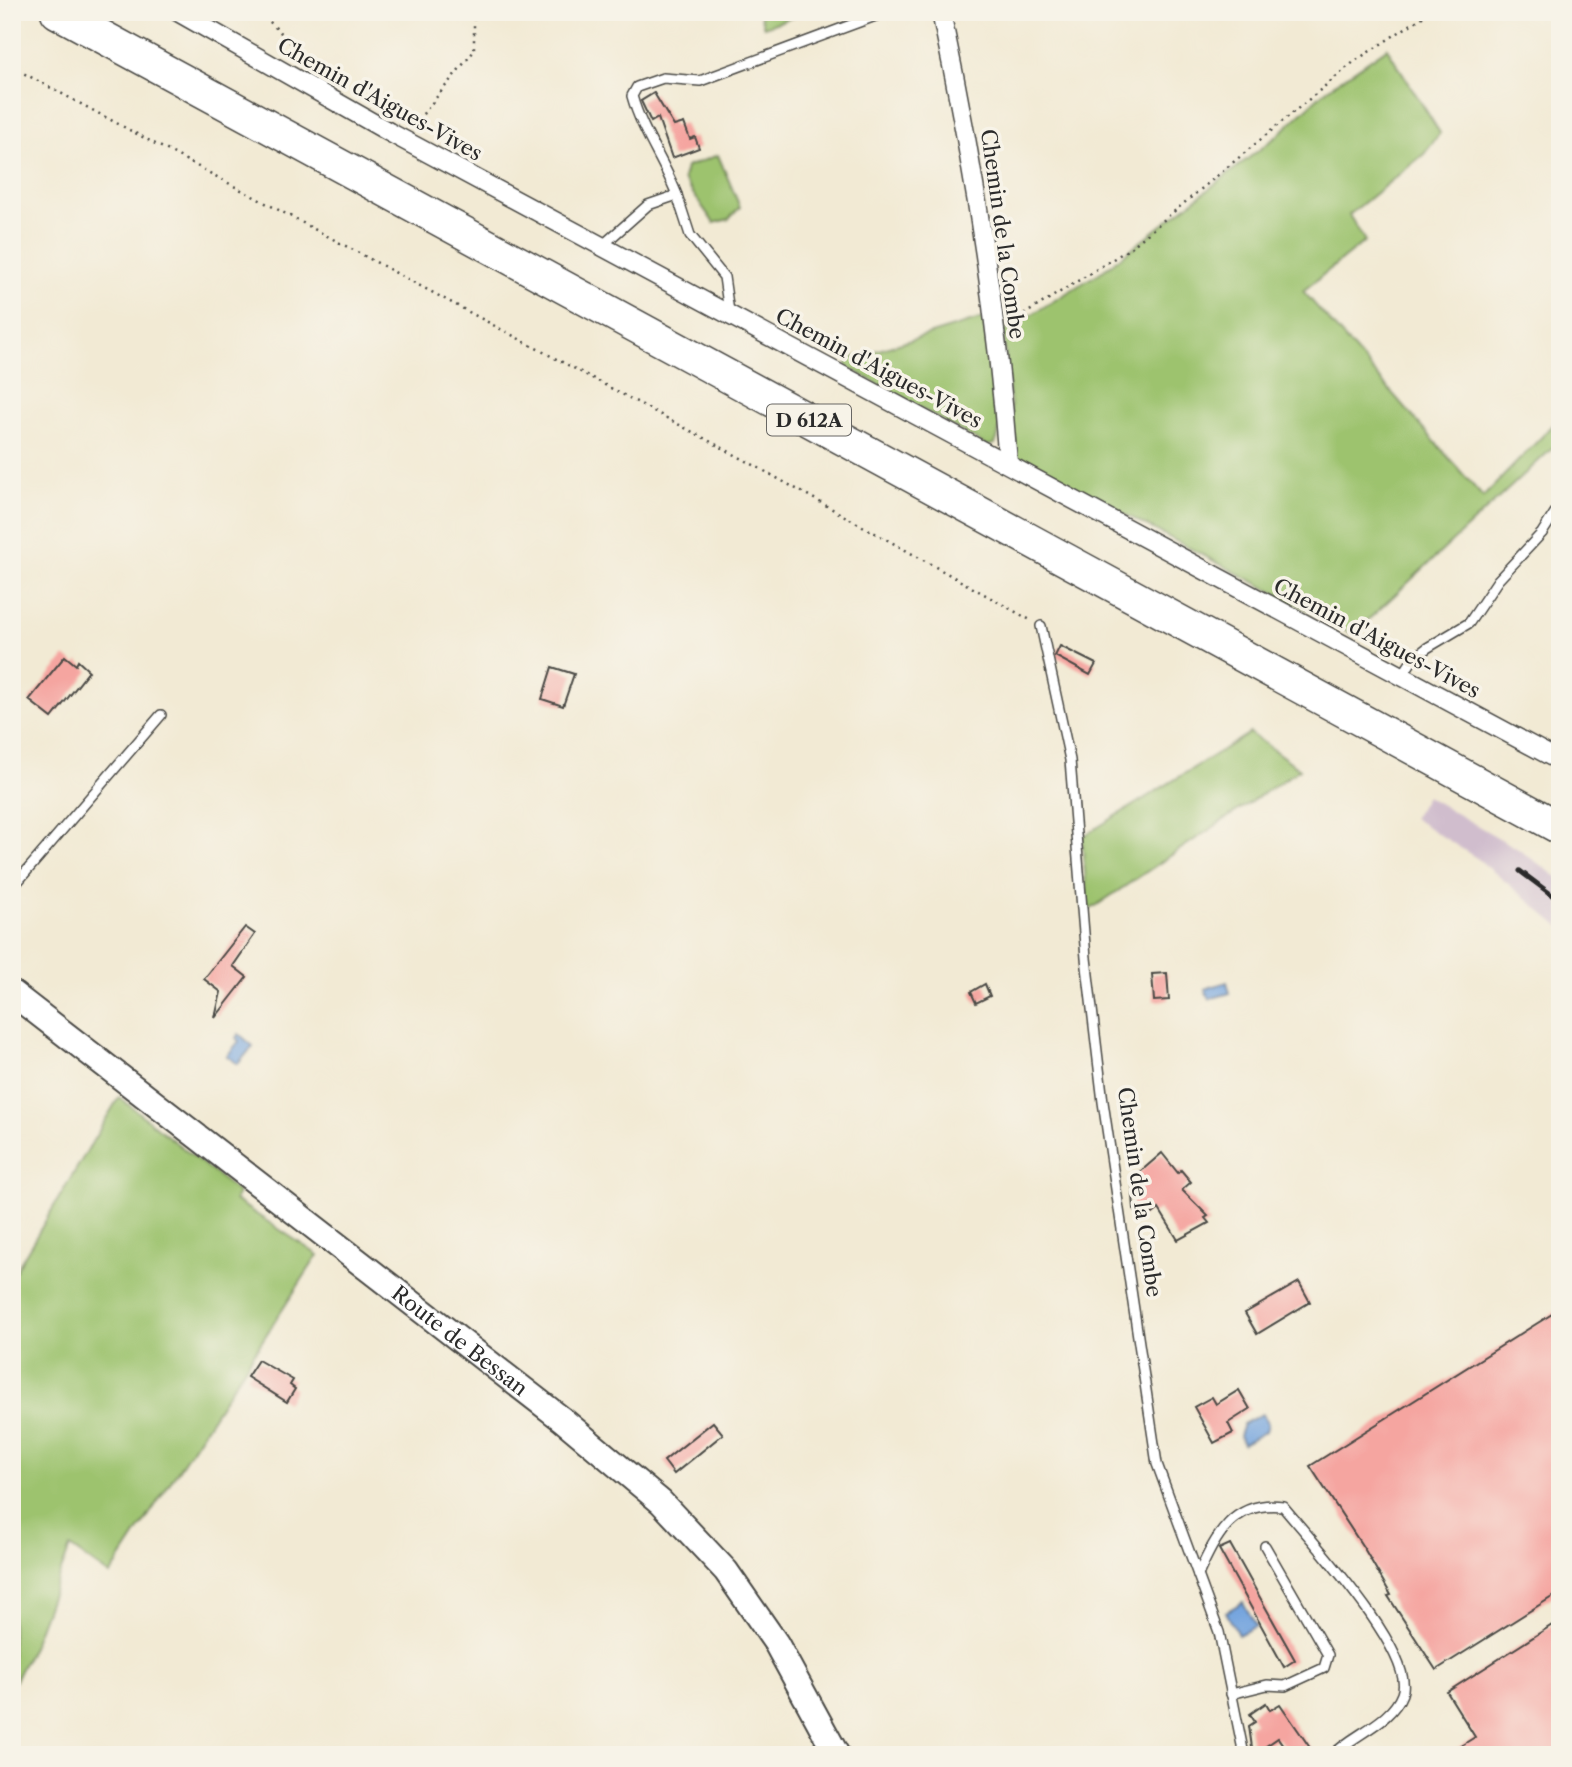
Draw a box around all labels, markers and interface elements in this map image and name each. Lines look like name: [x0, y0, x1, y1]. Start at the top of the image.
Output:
street label: Chemin d'Aigues-Vives: [273, 32, 487, 166]
street label: Chemin de la Combe: [976, 127, 1030, 341]
street label: Chemin d'Aigues-Vives: [771, 303, 987, 433]
road number: D 612A: [767, 404, 851, 436]
street label: Chemin d'Aigues-Vives: [1269, 573, 1485, 703]
street label: Chemin de la Combe: [1113, 1085, 1167, 1299]
street label: Route de Bessan: [387, 1280, 533, 1401]

